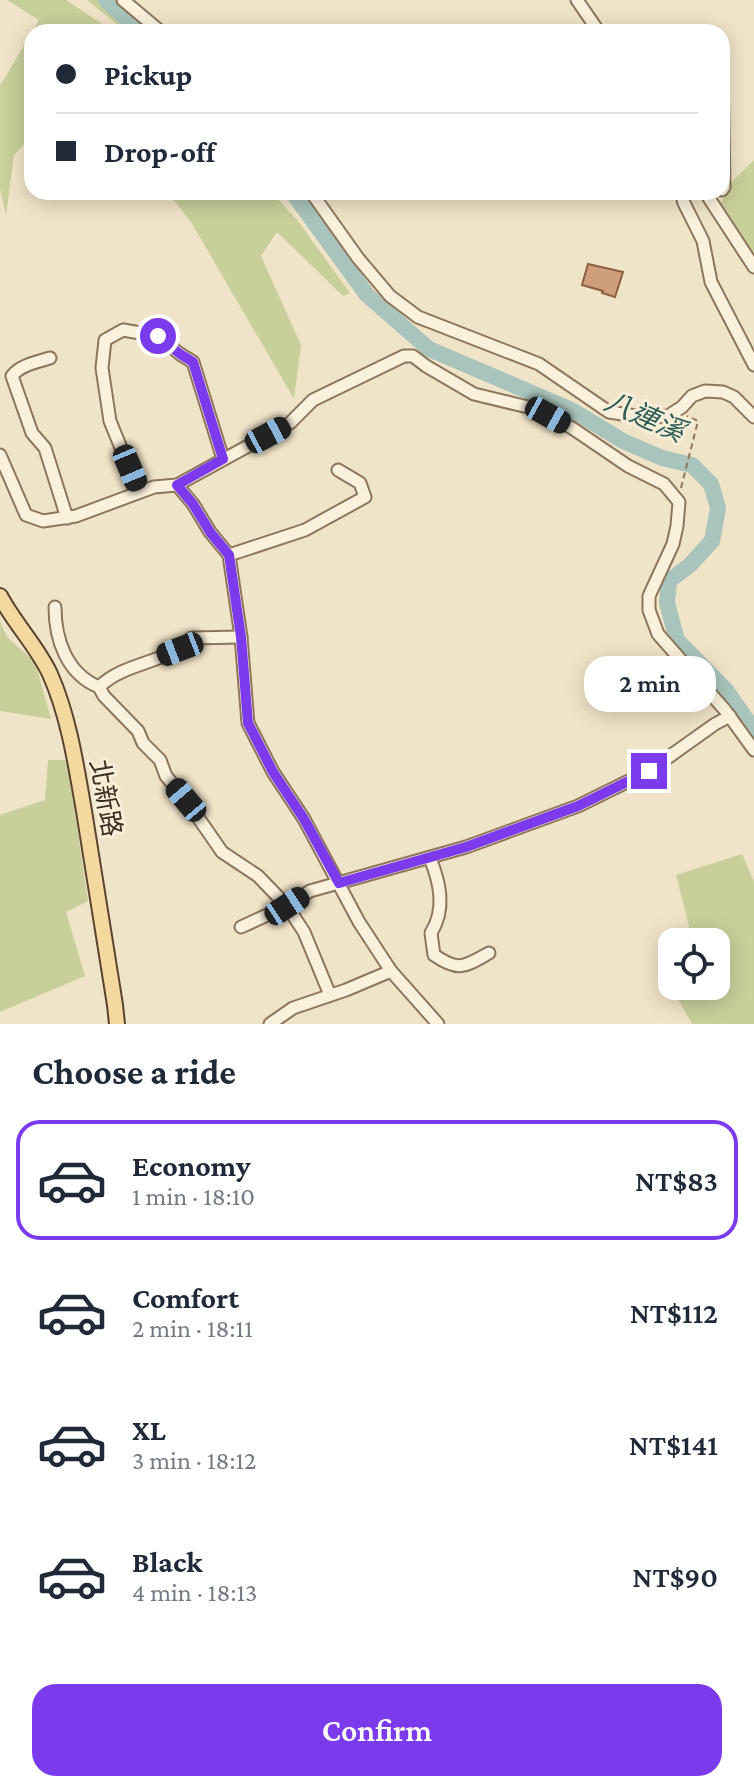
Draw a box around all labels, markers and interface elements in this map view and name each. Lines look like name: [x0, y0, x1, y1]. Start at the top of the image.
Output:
text: Pickup: [104, 58, 192, 91]
text: Drop-off: [104, 135, 215, 168]
route start: [140, 318, 176, 354]
water label: 八連溪: [600, 385, 693, 449]
car: [521, 393, 575, 437]
car: [241, 413, 295, 457]
car: [110, 441, 150, 495]
car: [153, 629, 207, 669]
callout: 2 min: [583, 655, 715, 711]
text: 2 min: [619, 669, 681, 698]
route end: [631, 753, 667, 789]
street label: 北新路: [84, 757, 127, 839]
car: [161, 774, 211, 826]
car: [260, 883, 314, 929]
map controls: [658, 928, 730, 1000]
button: locate: [658, 928, 730, 1000]
text: Choose a ride: [32, 1052, 236, 1092]
icon: car: [36, 1144, 108, 1216]
text: Economy: [132, 1149, 251, 1182]
text: NT$83: [635, 1164, 718, 1197]
text: 1 min · 18:10: [132, 1182, 255, 1211]
icon: car: [36, 1276, 108, 1348]
text: Comfort: [132, 1281, 239, 1314]
text: NT$112: [630, 1296, 718, 1329]
text: 2 min · 18:11: [132, 1314, 253, 1343]
icon: car: [36, 1408, 108, 1480]
text: XL: [132, 1413, 166, 1446]
text: NT$141: [629, 1428, 718, 1461]
text: 3 min · 18:12: [132, 1446, 256, 1475]
icon: car: [36, 1540, 108, 1612]
text: Black: [132, 1545, 203, 1578]
text: NT$90: [632, 1560, 718, 1593]
text: 4 min · 18:13: [132, 1578, 257, 1607]
button: Confirm: [32, 1684, 722, 1776]

